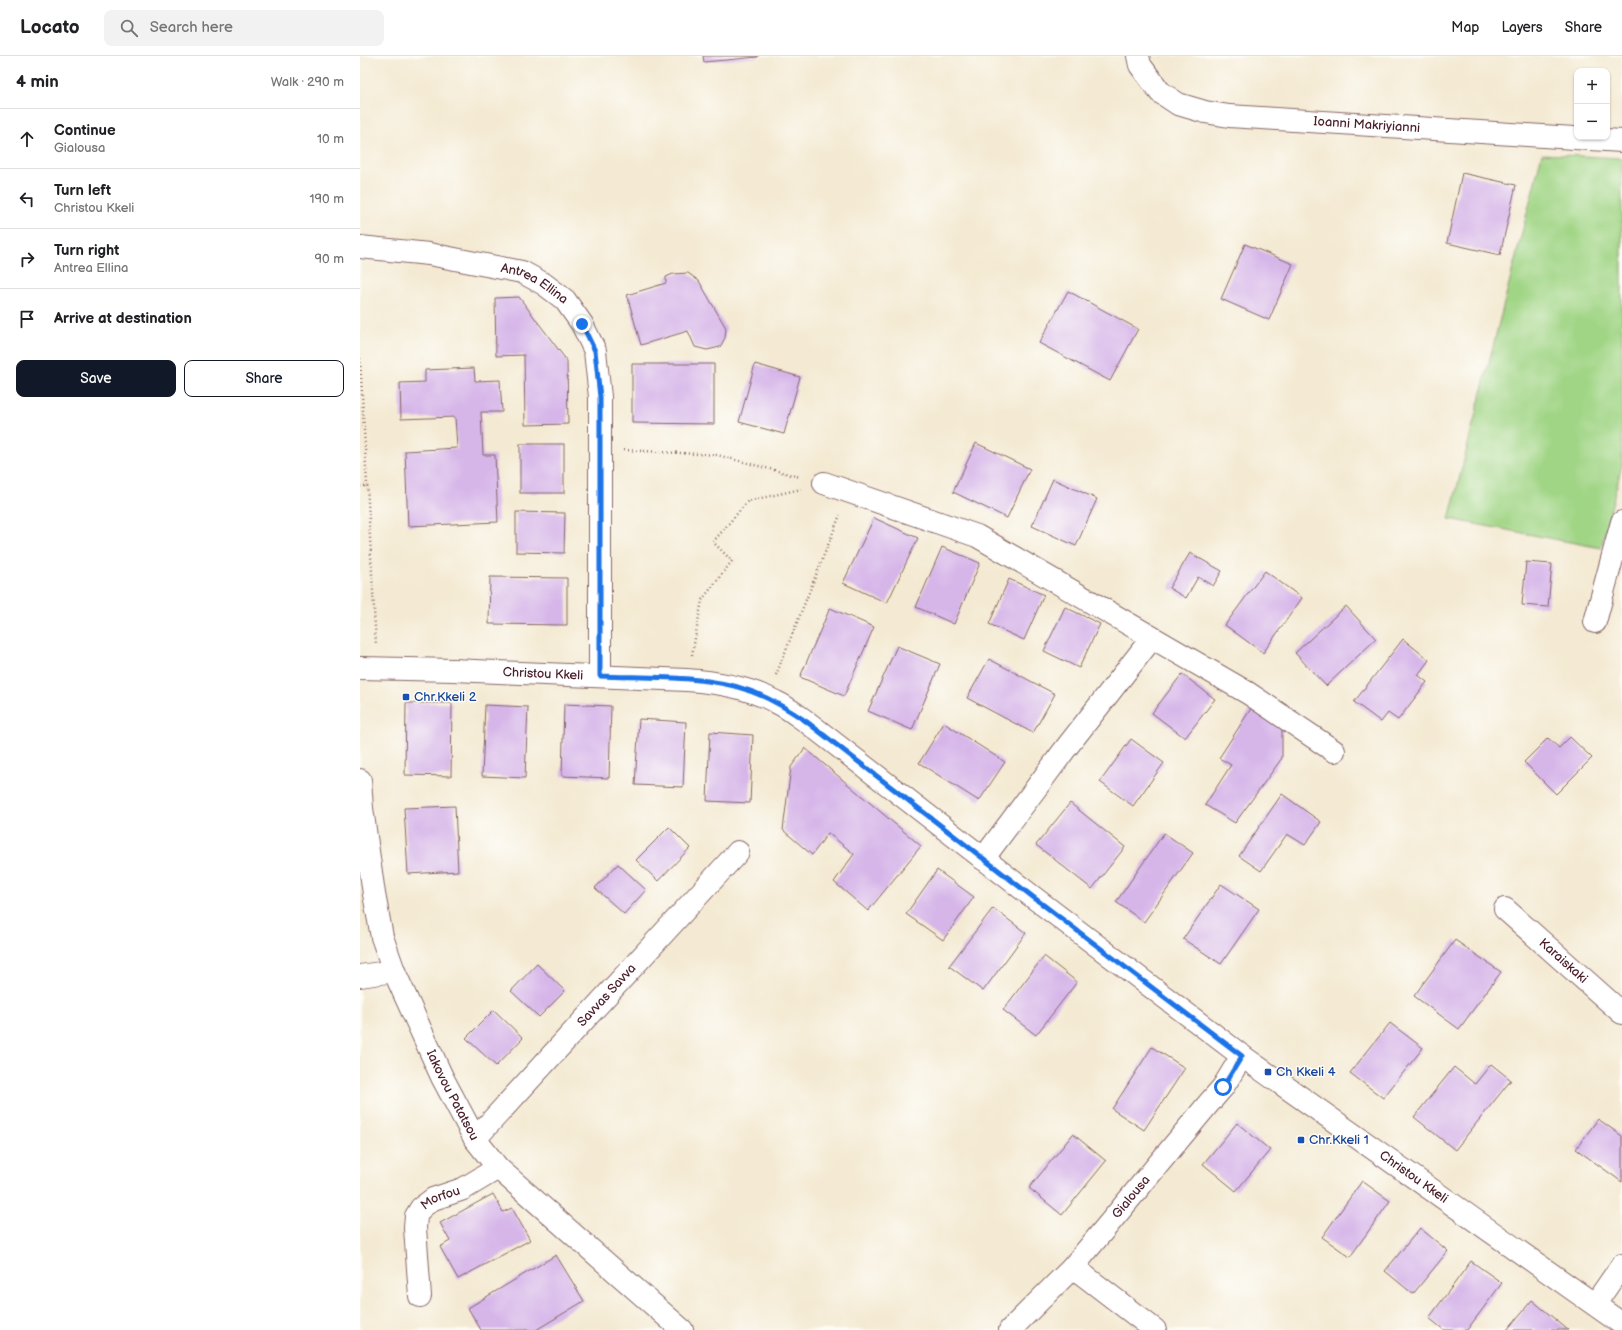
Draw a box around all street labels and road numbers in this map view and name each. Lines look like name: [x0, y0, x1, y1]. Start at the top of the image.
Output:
street label: Ioanni Makriyianni: [1313, 113, 1421, 136]
street label: Antrea Ellina: [500, 260, 571, 307]
street label: Christou Kkeli: [502, 664, 583, 684]
street label: Karaiskaki: [1536, 935, 1591, 987]
street label: Savvas Savva: [574, 960, 640, 1030]
street label: Iakovou Patatsou: [423, 1047, 482, 1143]
street label: Christou Kkeli: [1376, 1147, 1451, 1207]
street label: Gialousa: [1108, 1172, 1154, 1222]
street label: Morfou: [418, 1183, 462, 1213]

